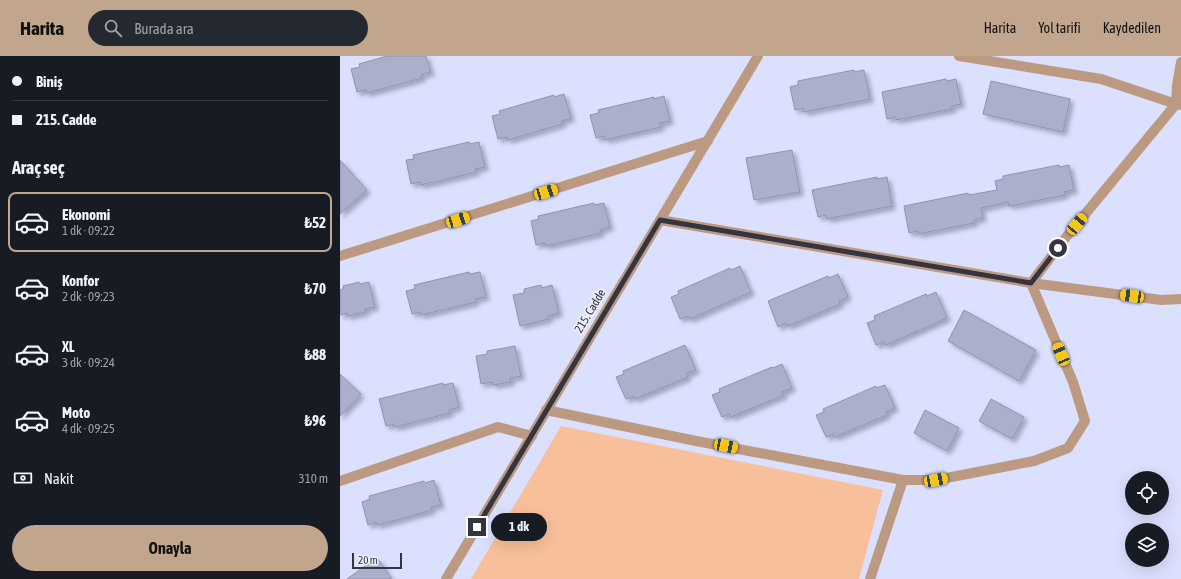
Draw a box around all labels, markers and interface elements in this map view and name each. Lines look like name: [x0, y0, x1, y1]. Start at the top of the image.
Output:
search box: [88, 10, 368, 46]
text: Harita: [20, 17, 64, 39]
icon: search: [102, 17, 124, 39]
text: Burada ara: [134, 20, 194, 37]
text: Harita: [984, 20, 1016, 36]
text: Yol tarifi: [1038, 20, 1081, 36]
text: Kaydedilen: [1103, 20, 1161, 36]
text: Biniş: [36, 73, 63, 90]
text: 215. Cadde: [36, 111, 97, 128]
text: Araç seç: [12, 157, 64, 178]
car: [533, 183, 559, 201]
icon: car: [14, 204, 50, 240]
text: Ekonomi: [62, 206, 110, 223]
car: [445, 211, 471, 229]
car: [1065, 211, 1089, 237]
text: ₺52: [304, 214, 326, 231]
text: 1 dk · 09:22: [62, 223, 115, 238]
route start: [1049, 239, 1067, 257]
icon: car: [14, 270, 50, 306]
text: Konfor: [62, 272, 99, 289]
text: ₺70: [304, 280, 326, 297]
street label: 215. Cadde: [572, 287, 608, 335]
car: [1119, 288, 1145, 304]
text: 2 dk · 09:23: [62, 289, 115, 304]
icon: car: [14, 336, 50, 372]
text: XL: [62, 338, 75, 355]
car: [1051, 341, 1071, 367]
text: ₺88: [304, 346, 326, 363]
text: 3 dk · 09:24: [62, 355, 115, 370]
icon: car: [14, 402, 50, 438]
text: Moto: [62, 404, 90, 421]
text: ₺96: [304, 412, 326, 429]
text: 4 dk · 09:25: [62, 421, 115, 436]
car: [713, 438, 739, 454]
icon: cash: [12, 467, 34, 489]
text: Nakit: [44, 470, 74, 487]
text: 310 m: [299, 471, 328, 486]
map controls: [1125, 471, 1169, 567]
button: locate: [1125, 471, 1169, 515]
car: [923, 472, 949, 488]
callout: 1 dk: [491, 513, 547, 541]
route end: [468, 518, 486, 536]
text: 1 dk: [509, 519, 529, 534]
button: layers: [1125, 523, 1169, 567]
button: Onayla: [12, 525, 328, 571]
scale bar: [352, 551, 402, 570]
text: 20 m: [358, 554, 378, 566]

